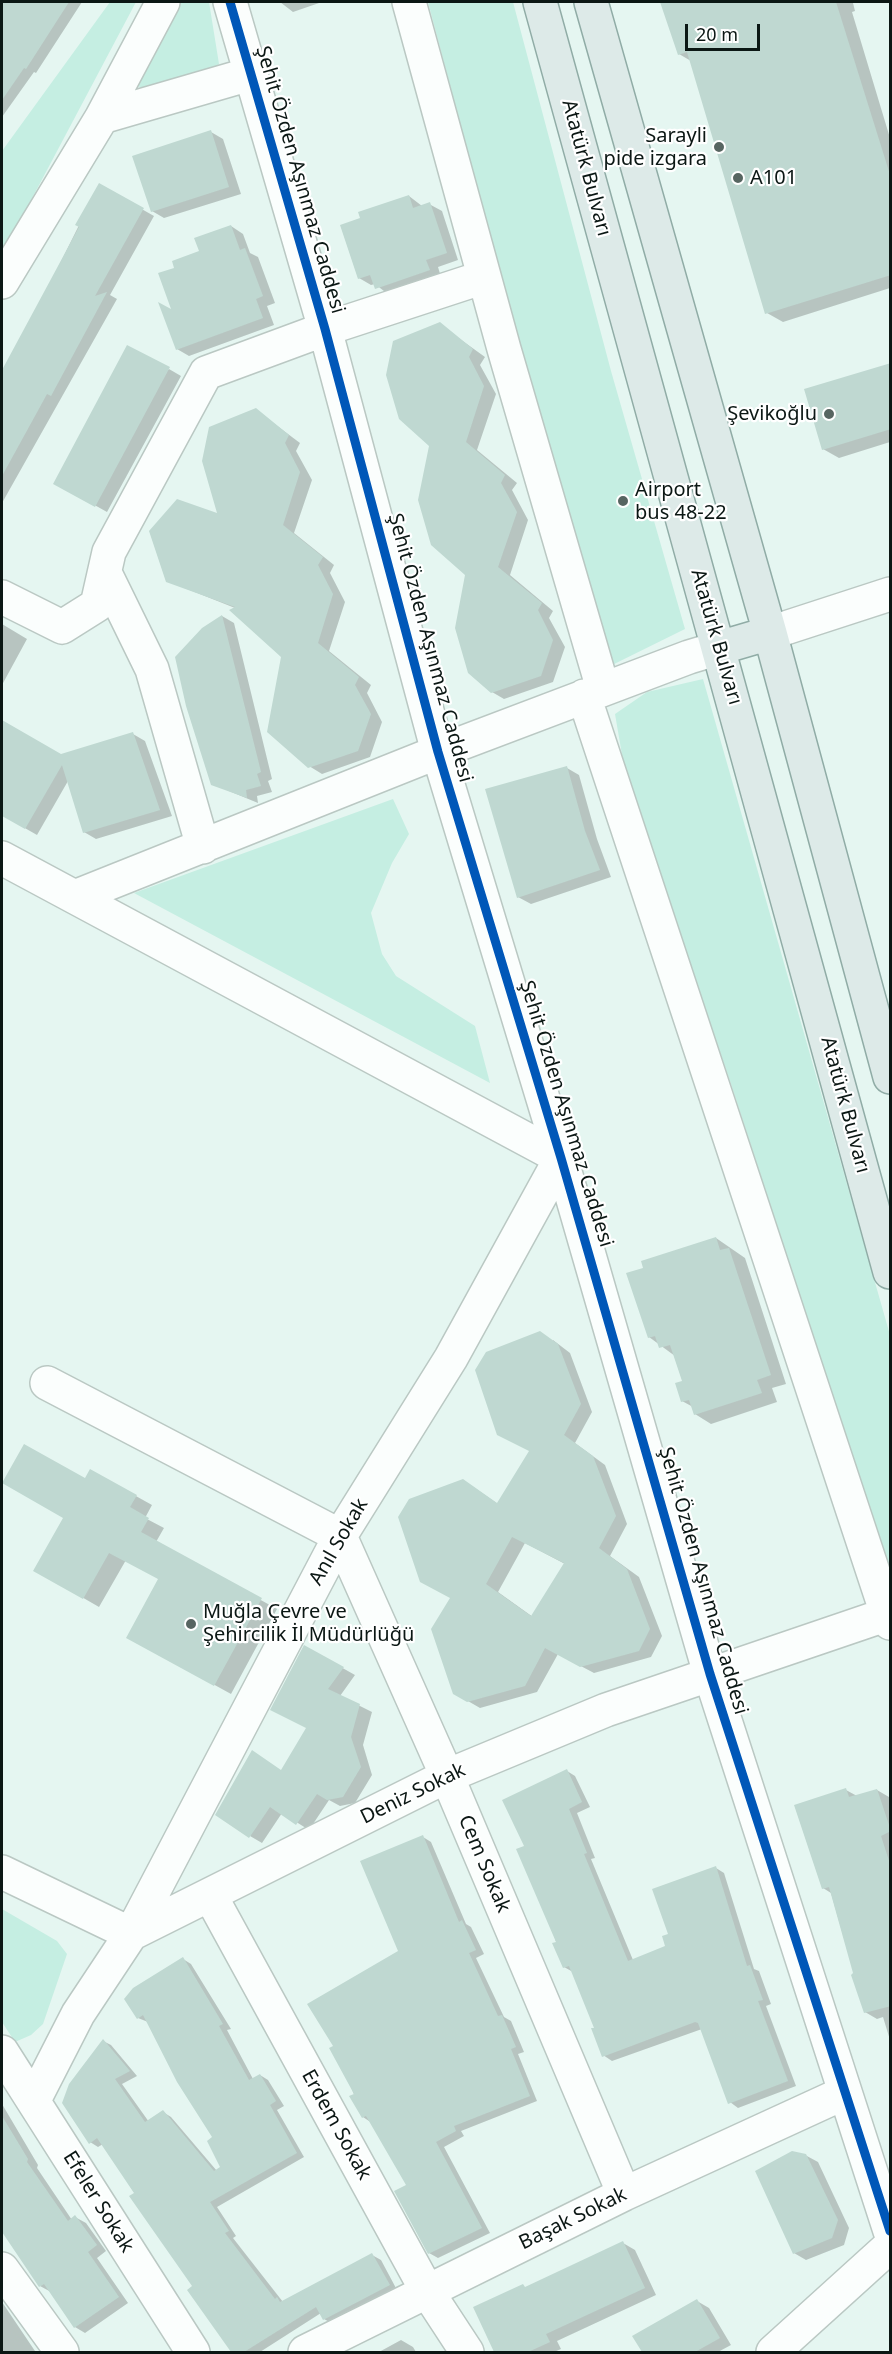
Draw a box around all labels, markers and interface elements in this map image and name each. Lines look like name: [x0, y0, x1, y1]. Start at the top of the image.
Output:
scale bar: [688, 12, 763, 50]
text: 20 m: [696, 22, 738, 46]
street label: Şehit Özden Aşınmaz Caddesi: [250, 43, 350, 317]
street label: Atatürk Bulvarı: [556, 97, 616, 239]
place label: Sarayli pide izgara: [604, 124, 707, 171]
marker: Sarayli pide izgara: [712, 140, 726, 154]
place label: A101: [750, 166, 797, 190]
marker: A101: [731, 171, 745, 185]
place label: Şevikoğlu: [727, 402, 817, 426]
marker: Şevikoğlu: [822, 407, 836, 421]
place label: Airport bus 48-22: [635, 478, 727, 525]
marker: Airport bus 48-22: [616, 494, 630, 508]
street label: Şehit Özden Aşınmaz Caddesi: [383, 511, 477, 785]
street label: Atatürk Bulvarı: [685, 566, 747, 708]
street label: Şehit Özden Aşınmaz Caddesi: [514, 978, 618, 1250]
street label: Atatürk Bulvarı: [815, 1034, 875, 1176]
street label: Şehit Özden Aşınmaz Caddesi: [653, 1444, 753, 1718]
street label: Anıl Sokak: [305, 1494, 373, 1590]
place label: Muğla Çevre ve Şehircilik İl Müdürlüğü: [203, 1600, 414, 1647]
marker: Muğla Çevre ve Şehircilik İl Müdürlüğü: [184, 1617, 198, 1631]
street label: Deniz Sokak: [357, 1758, 469, 1830]
street label: Cem Sokak: [453, 1812, 515, 1916]
street label: Erdem Sokak: [296, 2066, 376, 2184]
street label: Efeler Sokak: [57, 2147, 139, 2257]
street label: Başak Sokak: [515, 2183, 631, 2255]

